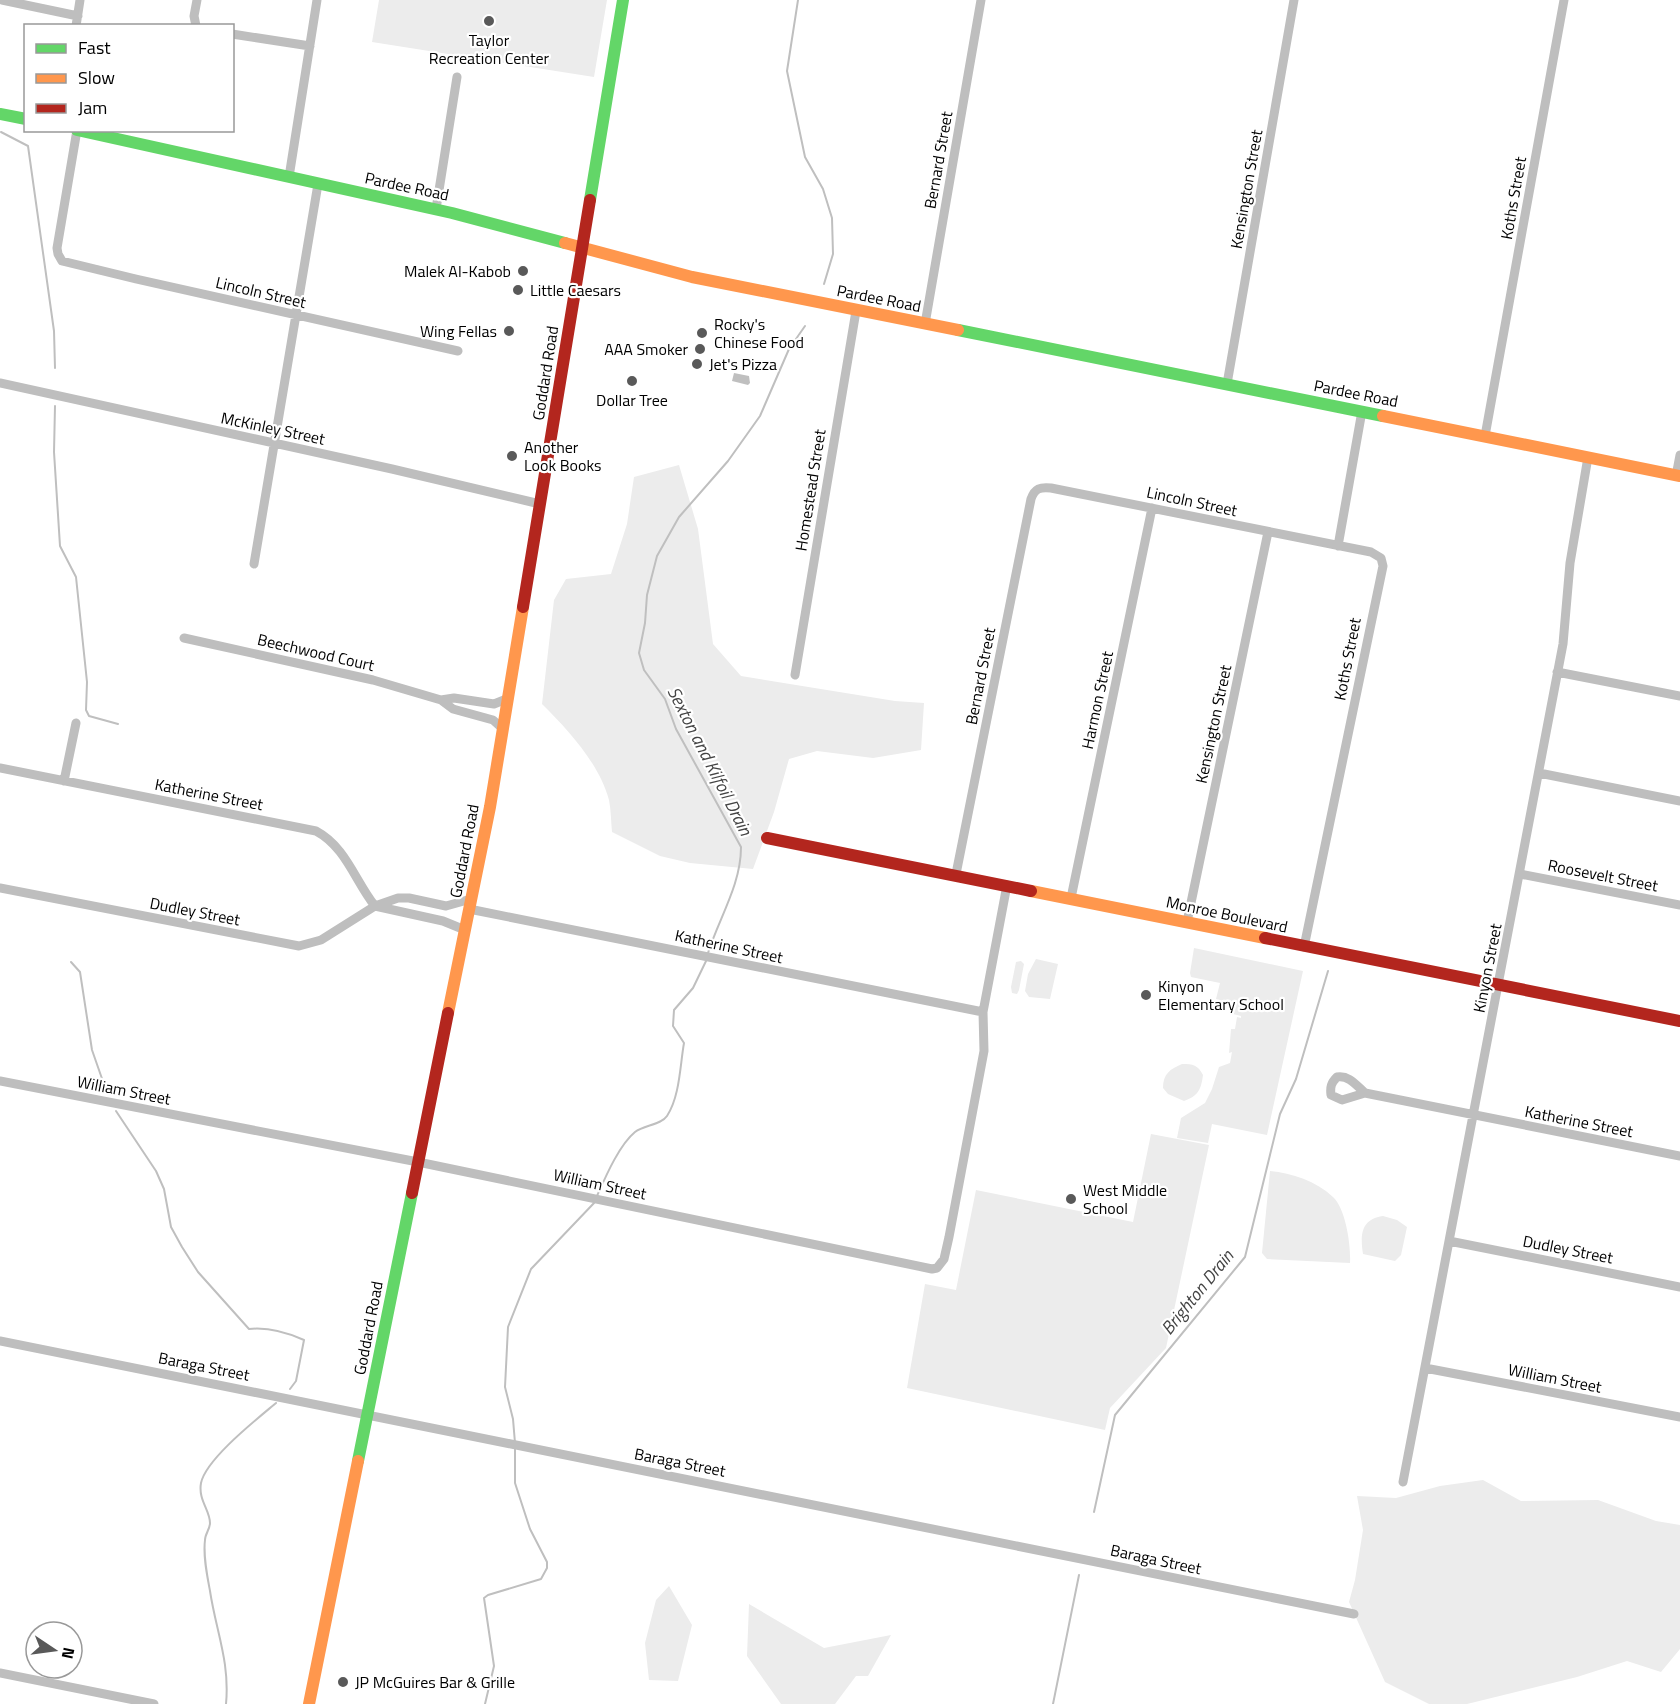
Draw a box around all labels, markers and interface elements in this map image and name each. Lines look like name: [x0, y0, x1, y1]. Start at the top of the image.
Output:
marker: Taylor Recreation Center: [482, 14, 496, 28]
legend: [24, 24, 234, 132]
place label: Taylor Recreation Center: [429, 28, 550, 70]
text: Fast: [78, 34, 111, 61]
text: Slow: [78, 64, 115, 91]
text: Jam: [78, 94, 107, 121]
street label: Bernard Street: [918, 109, 958, 211]
street label: Kensington Street: [1224, 127, 1268, 251]
street label: Koths Street: [1494, 154, 1532, 241]
street label: Pardee Road: [363, 165, 451, 207]
place label: Malek Al-Kabob: [404, 259, 511, 283]
marker: Malek Al-Kabob: [516, 264, 530, 278]
street label: Lincoln Street: [213, 270, 309, 314]
place label: Little Caesars: [530, 278, 621, 302]
street label: Pardee Road: [835, 278, 923, 318]
marker: Little Caesars: [511, 283, 525, 297]
place label: Rocky's Chinese Food: [714, 312, 804, 354]
place label: Wing Fellas: [420, 319, 497, 343]
marker: Wing Fellas: [502, 324, 516, 338]
street label: Goddard Road: [526, 324, 564, 422]
marker: Rocky's Chinese Food: [695, 326, 709, 340]
place label: AAA Smoker: [604, 337, 688, 361]
marker: AAA Smoker: [693, 342, 707, 356]
place label: Jet's Pizza: [709, 352, 777, 376]
marker: Jet's Pizza: [690, 357, 704, 371]
street label: Pardee Road: [1312, 373, 1400, 413]
marker: Dollar Tree: [625, 374, 639, 388]
place label: Dollar Tree: [596, 388, 668, 412]
street label: McKinley Street: [219, 405, 328, 451]
street label: Homestead Street: [789, 427, 832, 553]
place label: Another Look Books: [524, 435, 602, 477]
marker: Another Look Books: [505, 449, 519, 463]
street label: Lincoln Street: [1144, 480, 1240, 522]
street label: Koths Street: [1327, 615, 1367, 702]
street label: Bernard Street: [959, 625, 1001, 727]
street label: Beechwood Court: [255, 627, 377, 677]
street label: Harmon Street: [1075, 648, 1119, 751]
street label: Kensington Street: [1189, 662, 1237, 786]
water label: Sexton and Kilfoil Drain: [661, 682, 760, 841]
street label: Katherine Street: [153, 772, 266, 816]
street label: Goddard Road: [443, 802, 485, 900]
street label: Roosevelt Street: [1546, 853, 1660, 898]
street label: Monroe Boulevard: [1164, 889, 1290, 939]
street label: Dudley Street: [148, 890, 243, 932]
street label: Kinyon Street: [1467, 921, 1507, 1015]
street label: Katherine Street: [673, 923, 786, 969]
place label: Kinyon Elementary School: [1158, 974, 1284, 1016]
marker: Kinyon Elementary School: [1139, 988, 1153, 1002]
street label: William Street: [75, 1069, 173, 1111]
street label: Katherine Street: [1523, 1099, 1636, 1143]
street label: William Street: [551, 1162, 649, 1206]
place label: West Middle School: [1083, 1178, 1167, 1220]
marker: West Middle School: [1064, 1192, 1078, 1206]
street label: Dudley Street: [1521, 1228, 1616, 1270]
water label: Brighton Drain: [1154, 1243, 1240, 1340]
street label: Goddard Road: [347, 1279, 389, 1377]
street label: Baraga Street: [156, 1345, 252, 1387]
street label: William Street: [1506, 1357, 1604, 1399]
street label: Baraga Street: [632, 1441, 728, 1483]
street label: Baraga Street: [1108, 1538, 1204, 1580]
north arrow: [24, 1620, 84, 1680]
text: N: [56, 1645, 82, 1661]
place label: JP McGuires Bar & Grille: [355, 1670, 515, 1694]
marker: JP McGuires Bar & Grille: [336, 1675, 350, 1689]

